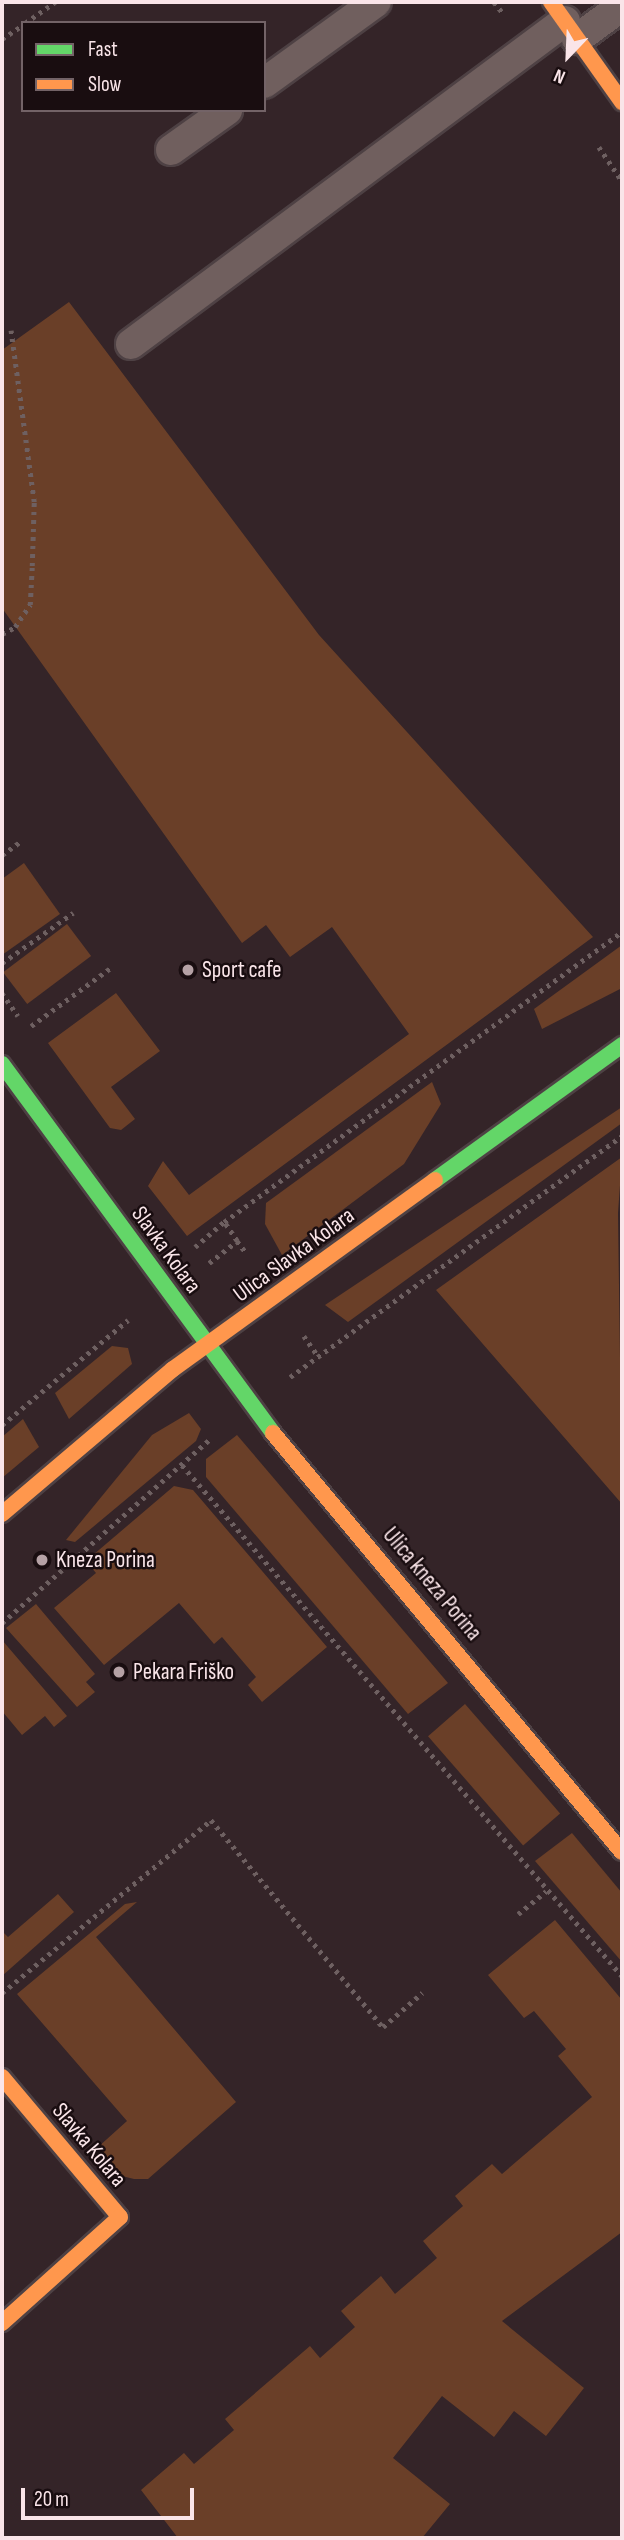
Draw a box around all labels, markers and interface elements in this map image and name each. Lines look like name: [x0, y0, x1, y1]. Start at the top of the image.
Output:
legend: [21, 21, 266, 112]
north arrow: [533, 21, 603, 91]
text: Fast: [88, 37, 118, 62]
text: N: [550, 63, 569, 88]
text: Slow: [88, 72, 121, 97]
place label: Sport cafe: [202, 956, 282, 984]
marker: Sport cafe: [180, 962, 196, 978]
street label: Slavka Kolara: [125, 1201, 207, 1299]
street label: Ulica Slavka Kolara: [228, 1202, 360, 1308]
street label: Ulica kneza Porina: [377, 1522, 487, 1646]
place label: Kneza Porina: [56, 1546, 155, 1574]
marker: Kneza Porina: [34, 1552, 50, 1568]
place label: Pekara Friško: [133, 1658, 234, 1686]
marker: Pekara Friško: [111, 1664, 127, 1680]
street label: Slavka Kolara: [46, 2098, 132, 2192]
scale bar: [24, 2474, 198, 2518]
text: 20 m: [34, 2487, 69, 2512]

